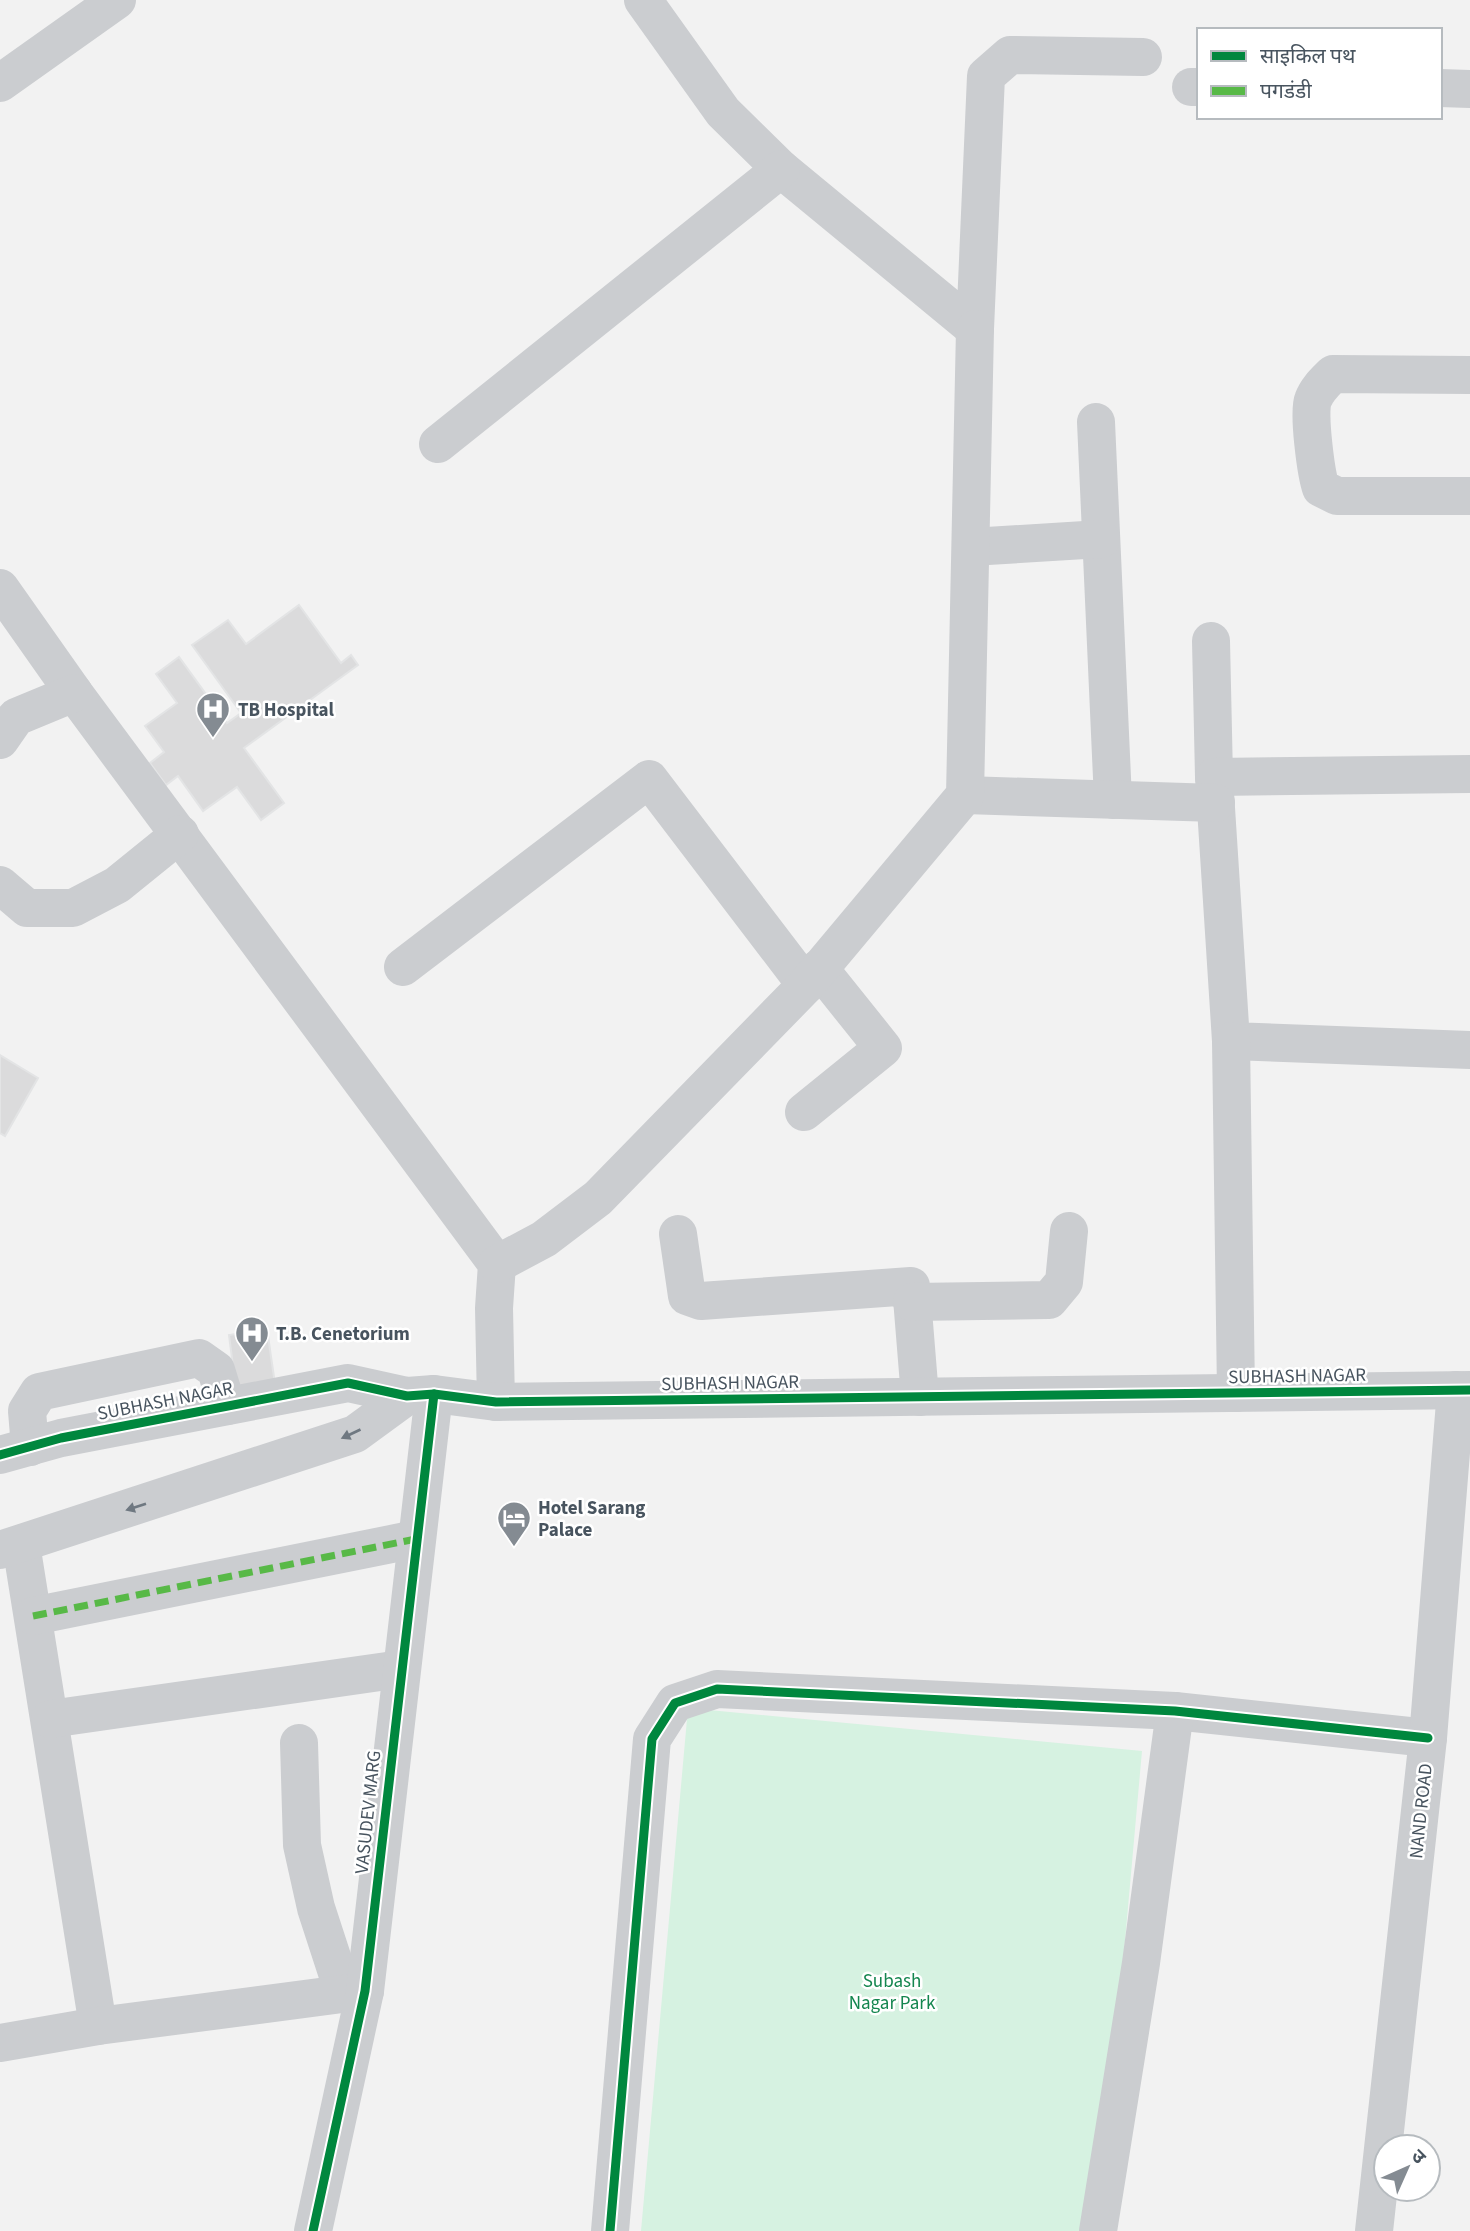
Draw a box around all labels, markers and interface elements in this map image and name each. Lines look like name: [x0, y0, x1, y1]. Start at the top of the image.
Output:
legend: [1197, 28, 1442, 119]
text: साइकिल पथ: [1260, 41, 1356, 71]
text: पगडंडी: [1260, 76, 1312, 106]
hospital icon: TB Hospital: [194, 690, 232, 739]
place label: TB Hospital: [238, 697, 335, 724]
hospital icon: T.B. Cenetorium: [233, 1314, 271, 1363]
place label: T.B. Cenetorium: [276, 1321, 410, 1348]
street label: SUBHASH NAGAR: [1228, 1362, 1366, 1391]
street label: SUBHASH NAGAR: [661, 1369, 799, 1398]
street label: SUBHASH NAGAR: [95, 1375, 236, 1428]
one-way arrow: [341, 1428, 361, 1440]
place label: Hotel Sarang Palace: [538, 1495, 645, 1544]
hotel icon: Hotel Sarang Palace: [495, 1499, 533, 1548]
one-way arrow: [125, 1502, 146, 1513]
street label: VASUDEV MARG: [349, 1749, 388, 1875]
street label: NAND ROAD: [1403, 1762, 1440, 1860]
park label: Subash Nagar Park: [849, 1968, 936, 2017]
north arrow: [1372, 2133, 1442, 2203]
text: उ: [1404, 2144, 1432, 2171]

